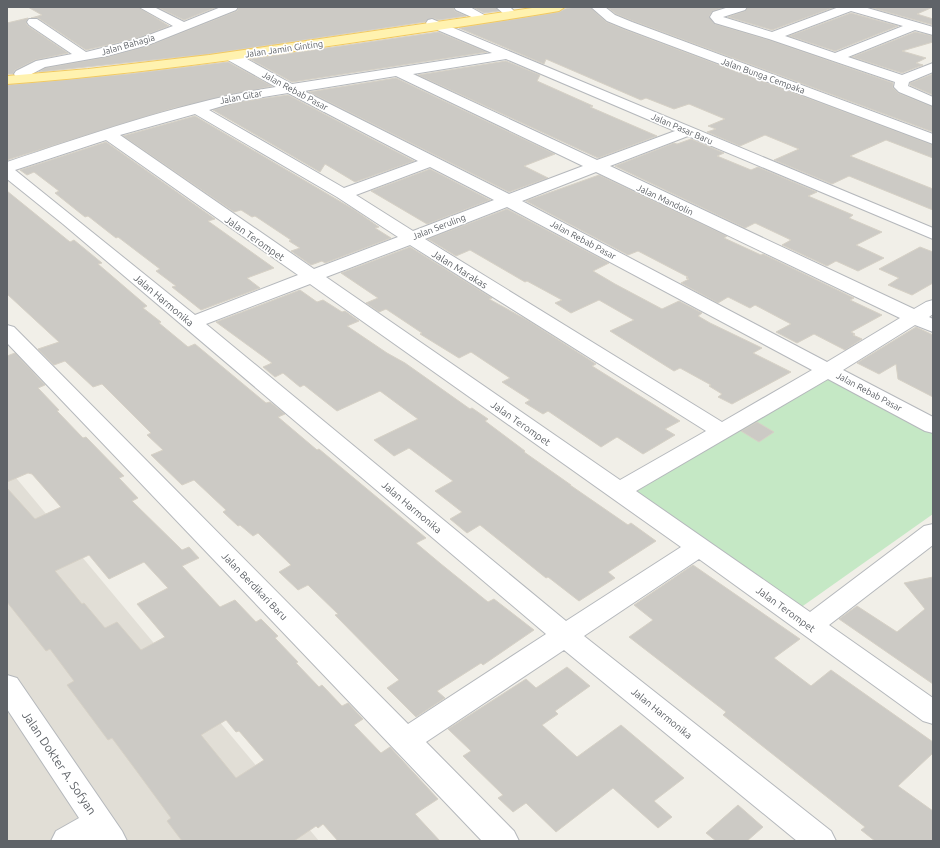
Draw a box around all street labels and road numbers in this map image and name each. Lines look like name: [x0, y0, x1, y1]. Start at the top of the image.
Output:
street label: Jalan Bahagia: [100, 33, 156, 57]
street label: Jalan Jamin Ginting: [244, 39, 324, 59]
street label: Jalan Bunga Cempaka: [720, 56, 806, 96]
street label: Jalan Rebab Pasar: [260, 69, 330, 113]
street label: Jalan Gitar: [219, 88, 264, 106]
street label: Jalan Pasar Baru: [650, 111, 714, 147]
street label: Jalan Mandolin: [635, 183, 695, 217]
street label: Jalan Seruling: [411, 212, 467, 242]
street label: Jalan Terompet: [223, 214, 287, 263]
street label: Jalan Rebab Pasar: [548, 218, 618, 262]
street label: Jalan Marakas: [430, 248, 489, 291]
street label: Jalan Harmonika: [132, 272, 196, 329]
street label: Jalan Rebab Pasar: [834, 370, 904, 414]
street label: Jalan Terompet: [489, 399, 553, 448]
street label: Jalan Harmonika: [380, 479, 444, 536]
street label: Jalan Berdikari Baru: [220, 550, 290, 622]
street label: Jalan Terompet: [754, 584, 817, 634]
street label: Jalan Harmonika: [629, 686, 694, 741]
street label: Jalan Dokter A. Sofyan: [20, 709, 99, 817]

